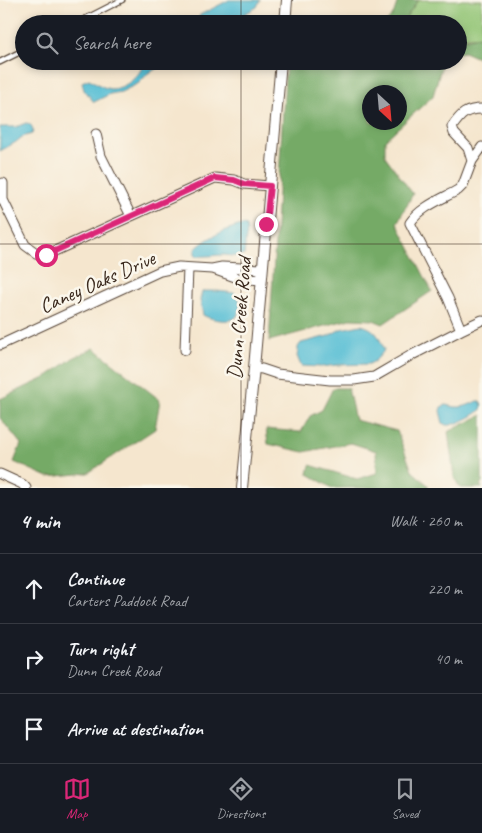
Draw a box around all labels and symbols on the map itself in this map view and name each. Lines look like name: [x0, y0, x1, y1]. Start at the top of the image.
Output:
north arrow: [362, 85, 407, 130]
route end: [255, 213, 278, 236]
street label: Caney Oaks Drive: [35, 244, 160, 319]
route start: [35, 244, 58, 267]
street label: Dunn Creek Road: [221, 252, 258, 380]

